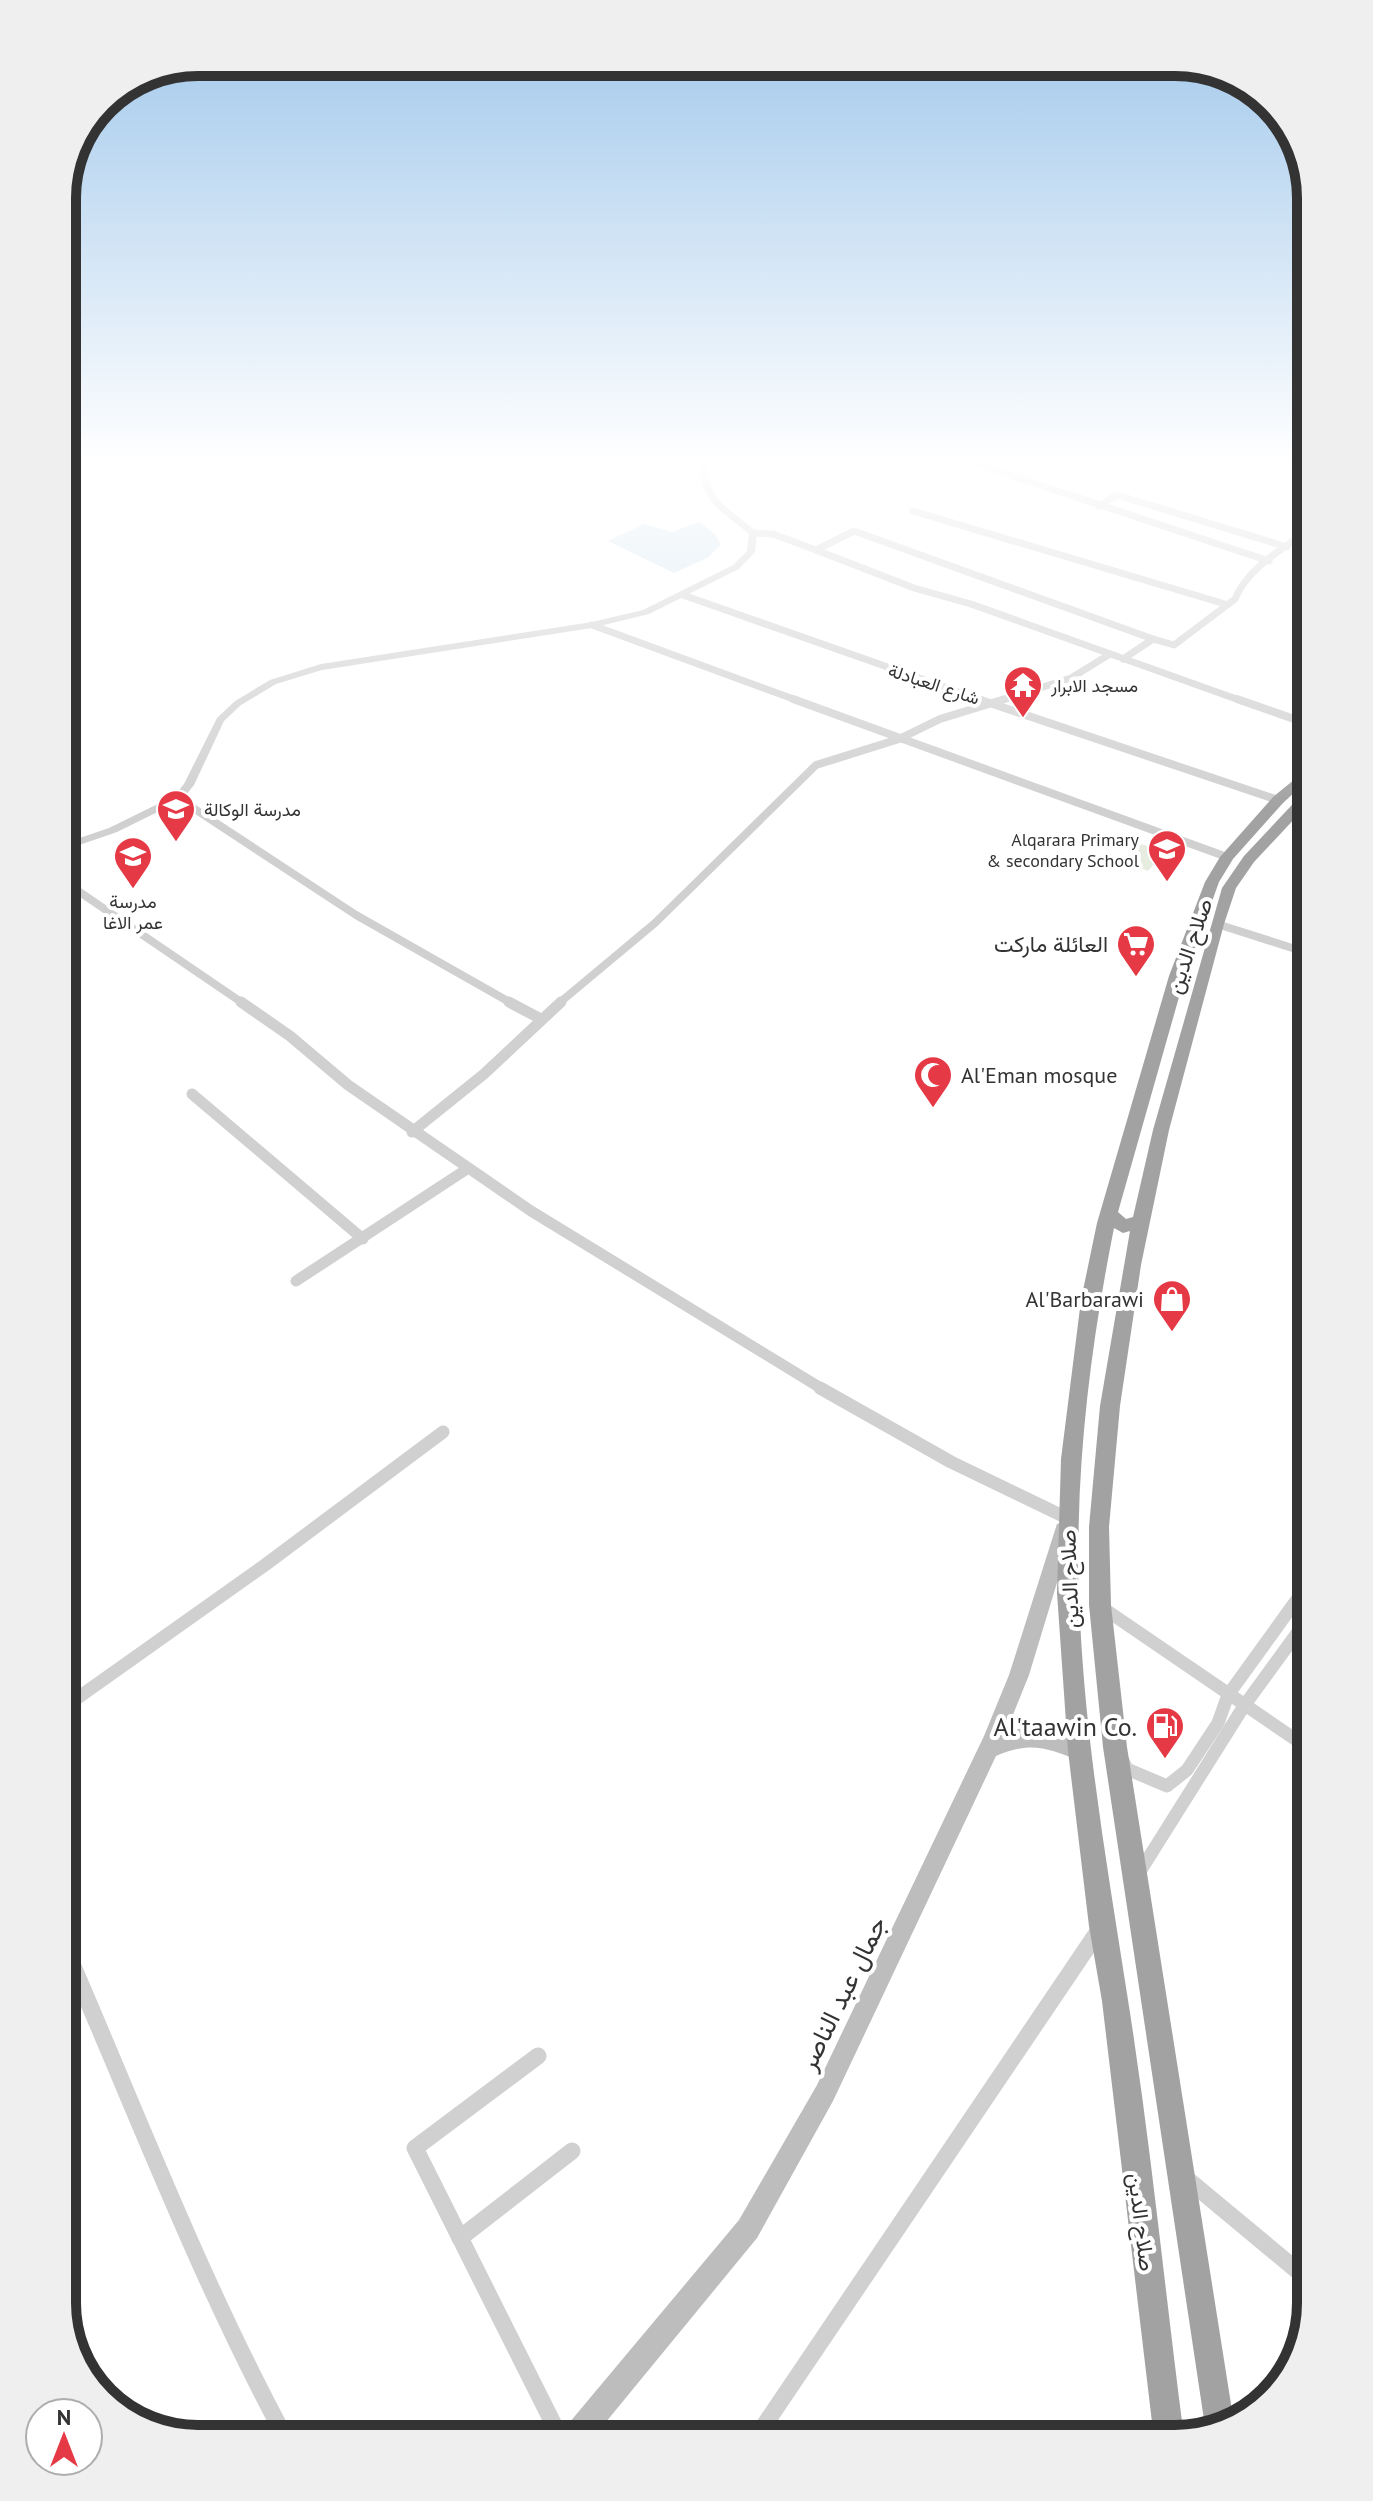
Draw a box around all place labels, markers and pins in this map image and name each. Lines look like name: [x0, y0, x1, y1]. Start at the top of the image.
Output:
temple icon: مسجد الابرار: [1002, 664, 1044, 719]
place label: مسجد الابرار: [1050, 674, 1138, 697]
school or university icon: مدرسة الوكالة: [155, 788, 197, 843]
place label: مدرسة الوكالة: [204, 798, 301, 821]
place label: Alqarara Primary & secondary School: [986, 828, 1140, 872]
school or university icon: Alqarara Primary & secondary School: [1146, 828, 1188, 883]
school or university icon: مدرسة عمر الاغا: [112, 835, 154, 890]
place label: مدرسة عمر الاغا: [103, 890, 163, 934]
supermarket icon: العائلة ماركت: [1115, 923, 1157, 978]
place label: العائلة ماركت: [994, 930, 1108, 958]
mosque icon: Al'Eman mosque: [912, 1054, 954, 1109]
place label: Al'Eman mosque: [961, 1061, 1117, 1089]
shop icon: Al'Barbarawi: [1151, 1278, 1193, 1333]
place label: Al'Barbarawi: [1025, 1285, 1144, 1313]
fuel station icon: Al'taawin Co.: [1144, 1705, 1186, 1760]
place label: Al'taawin Co.: [994, 1710, 1137, 1743]

